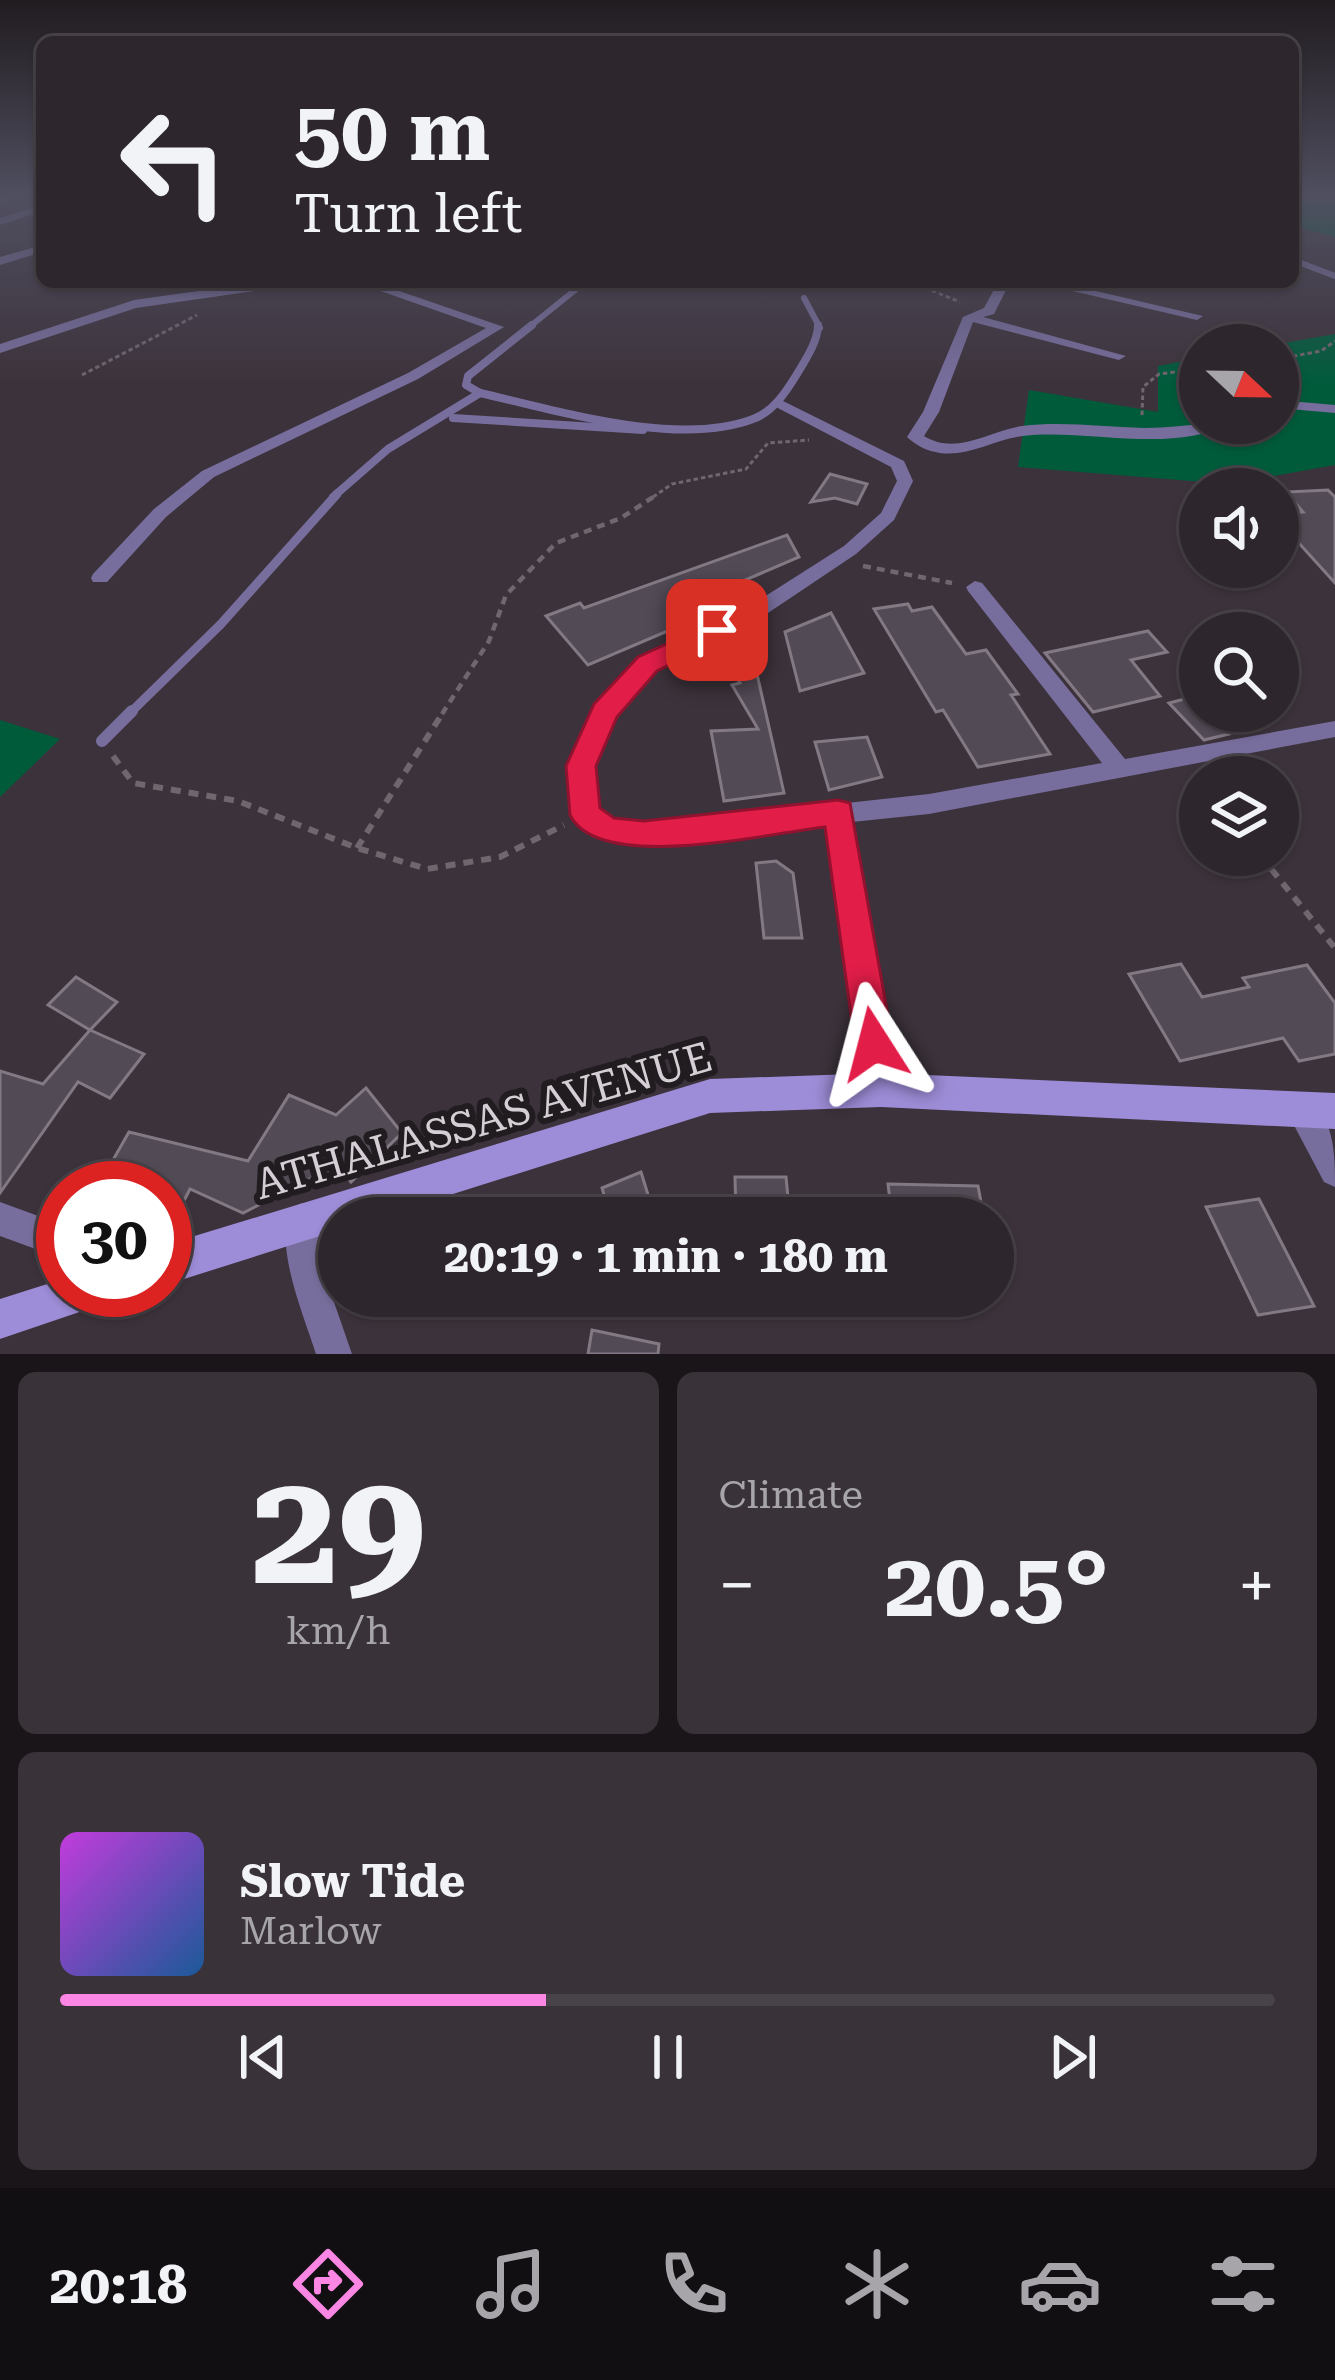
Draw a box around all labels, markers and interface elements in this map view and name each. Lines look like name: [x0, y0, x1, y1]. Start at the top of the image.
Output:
text: 50 m: [294, 82, 490, 180]
icon: left: [96, 84, 252, 240]
text: Turn left: [294, 182, 522, 245]
north arrow: [1179, 324, 1299, 444]
map controls: [1179, 324, 1299, 876]
button: sound: [1179, 468, 1299, 588]
pin: [666, 579, 768, 681]
icon: arrive: [684, 597, 750, 663]
button: search: [1179, 612, 1299, 732]
button: layers: [1179, 756, 1299, 876]
position arrow: [811, 981, 937, 1107]
street label: ATHALASSAS AVENUE: [249, 1032, 717, 1209]
speed limit sign: 30: [36, 1161, 192, 1317]
text: 20:19 · 1 min · 180 m: [444, 1230, 888, 1283]
text: 29: [251, 1438, 426, 1621]
text: Climate: [719, 1472, 863, 1518]
text: 20.5°: [885, 1533, 1109, 1638]
text: −: [719, 1547, 755, 1624]
text: +: [1238, 1547, 1275, 1624]
text: km/h: [286, 1608, 390, 1654]
text: Slow Tide: [240, 1855, 465, 1908]
text: Marlow: [240, 1908, 381, 1954]
icon: previous: [230, 2024, 296, 2090]
icon: pause: [635, 2024, 701, 2090]
icon: next: [1040, 2024, 1106, 2090]
icon: directions: [286, 2242, 370, 2326]
icon: music: [469, 2242, 553, 2326]
icon: phone: [652, 2242, 736, 2326]
icon: climate: [835, 2242, 919, 2326]
icon: car: [1018, 2242, 1102, 2326]
icon: filters: [1201, 2242, 1285, 2326]
text: 20:18: [50, 2253, 187, 2316]

